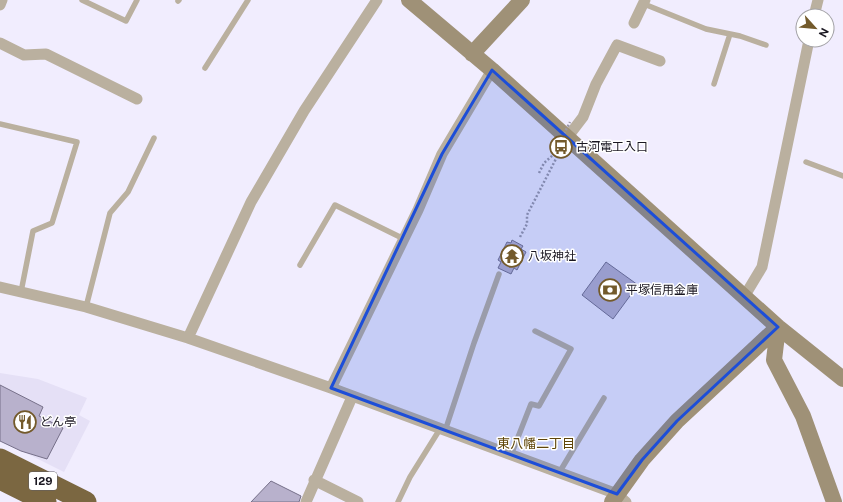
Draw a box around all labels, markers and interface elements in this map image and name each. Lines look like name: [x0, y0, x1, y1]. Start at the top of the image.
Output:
north arrow: [795, 8, 835, 48]
text: N: [817, 26, 831, 39]
bus stop icon: 古河電工入口: [548, 134, 574, 160]
place label: 古河電工入口: [576, 140, 648, 154]
temple icon: 八坂神社: [499, 243, 525, 269]
place label: 八坂神社: [528, 249, 576, 263]
bank icon: 平塚信用金庫: [597, 277, 623, 303]
place label: 平塚信用金庫: [626, 283, 698, 297]
restaurant icon: どん亭: [12, 409, 38, 435]
place label: どん亭: [40, 415, 76, 429]
district label: 東八幡二丁目: [497, 436, 575, 451]
road number: 129: [29, 472, 57, 490]

